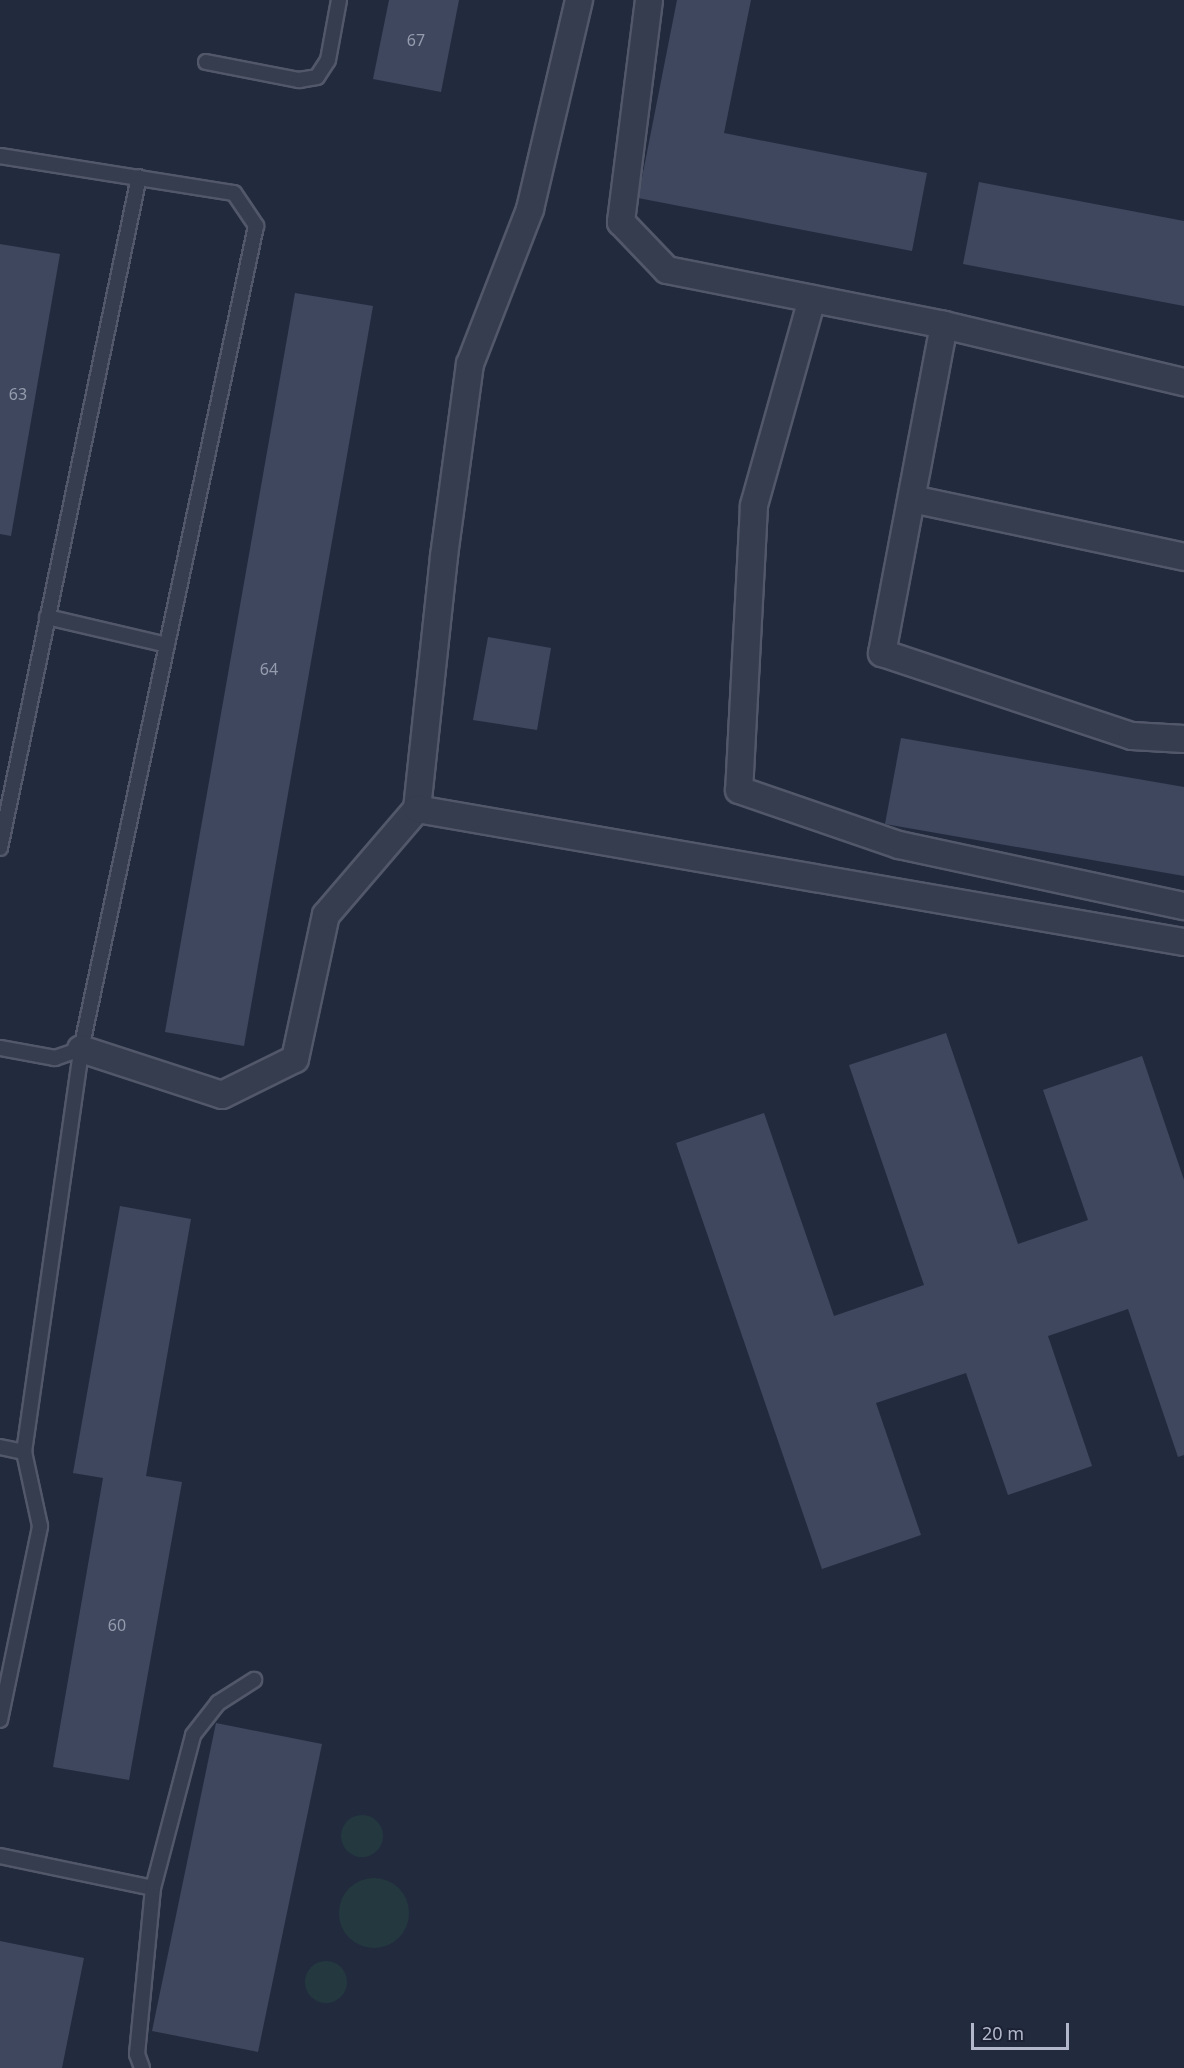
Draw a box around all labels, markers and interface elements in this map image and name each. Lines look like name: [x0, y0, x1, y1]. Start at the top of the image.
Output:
house number: 67: [407, 30, 425, 50]
house number: 63: [9, 384, 27, 404]
house number: 64: [260, 659, 278, 679]
house number: 60: [108, 1615, 126, 1635]
scale bar: [974, 2011, 1072, 2049]
text: 20 m: [982, 2021, 1024, 2045]

